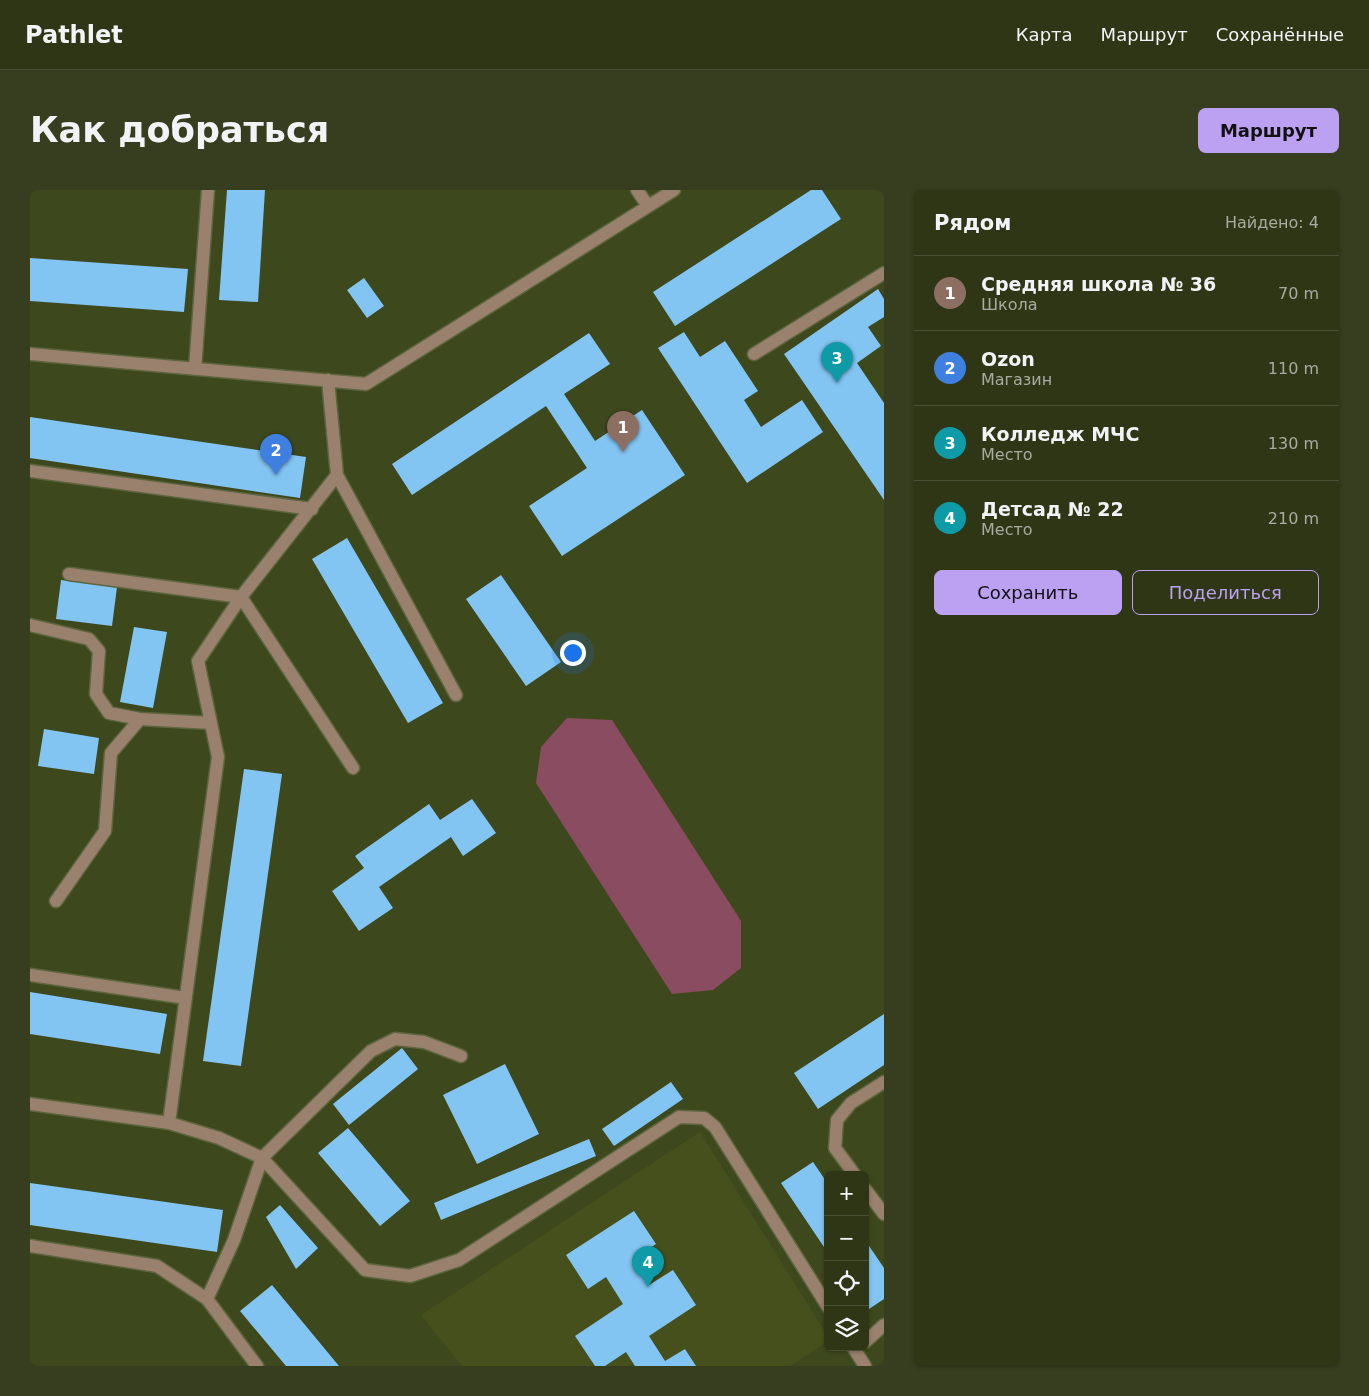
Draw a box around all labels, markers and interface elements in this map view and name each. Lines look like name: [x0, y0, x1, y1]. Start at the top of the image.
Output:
text: Pathlet: [25, 21, 123, 49]
text: Карта: [1016, 24, 1073, 45]
text: Маршрут: [1101, 24, 1188, 45]
text: Сохранённые: [1216, 24, 1344, 45]
button: Маршрут: [1198, 108, 1339, 153]
text: Как добраться: [30, 110, 329, 150]
text: Рядом: [934, 211, 1011, 235]
text: Найдено: 4: [1225, 213, 1319, 232]
text: Средняя школа № 36: [981, 273, 1216, 295]
text: 1: [944, 284, 956, 303]
text: 70 m: [1278, 284, 1319, 303]
text: Школа: [981, 295, 1038, 314]
pin: 3: [821, 342, 853, 383]
text: Ozon: [981, 348, 1035, 370]
text: 2: [944, 359, 956, 378]
text: 110 m: [1268, 359, 1319, 378]
text: Магазин: [981, 370, 1052, 389]
pin: 1: [607, 411, 639, 452]
text: Колледж МЧС: [981, 423, 1139, 445]
pin: 2: [260, 434, 292, 475]
text: 3: [944, 434, 956, 453]
text: 130 m: [1268, 434, 1319, 453]
text: Место: [981, 445, 1033, 464]
text: Детсад № 22: [981, 498, 1124, 520]
text: 4: [944, 509, 956, 528]
text: 210 m: [1268, 509, 1319, 528]
text: Место: [981, 520, 1033, 539]
button: Сохранить: [934, 570, 1122, 615]
button: Поделиться: [1132, 570, 1319, 615]
your location: [560, 640, 586, 666]
map controls: [824, 1171, 869, 1351]
button: +: [824, 1171, 869, 1216]
button: −: [824, 1216, 869, 1261]
pin: 4: [632, 1246, 664, 1287]
button: locate: [824, 1261, 869, 1306]
button: layers: [824, 1306, 869, 1351]

